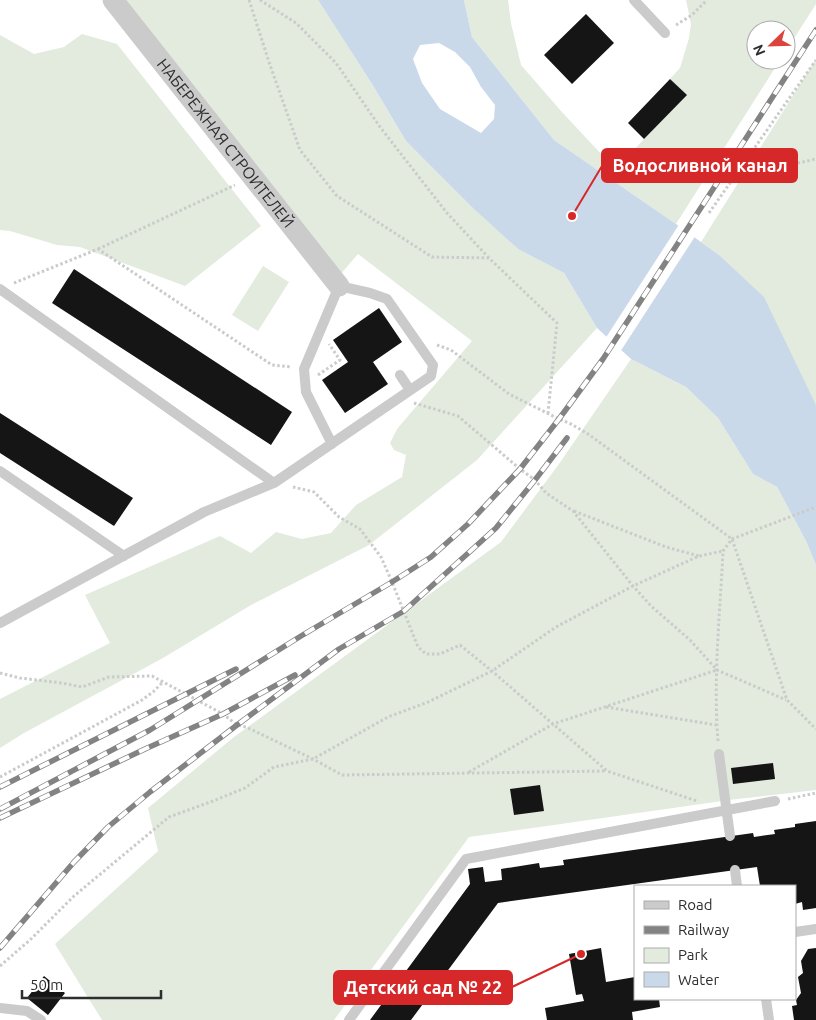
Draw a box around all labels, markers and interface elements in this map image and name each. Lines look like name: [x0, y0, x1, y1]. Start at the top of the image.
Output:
north arrow: [746, 20, 796, 70]
text: N: [750, 42, 768, 58]
street label: НАБЕРЕЖНАЯ СТРОИТЕЛЕЙ: [154, 55, 299, 231]
callout: Водосливной канал: [602, 149, 797, 182]
text: Водосливной канал: [612, 155, 788, 175]
legend: [634, 885, 796, 1000]
text: Road: [678, 896, 713, 913]
text: Railway: [678, 921, 729, 938]
text: Park: [678, 946, 708, 963]
scale bar: [22, 968, 161, 1000]
callout: Детский сад № 22: [334, 971, 512, 1004]
text: Water: [678, 971, 719, 988]
text: 50 m: [30, 976, 63, 993]
text: Детский сад № 22: [344, 977, 502, 997]

